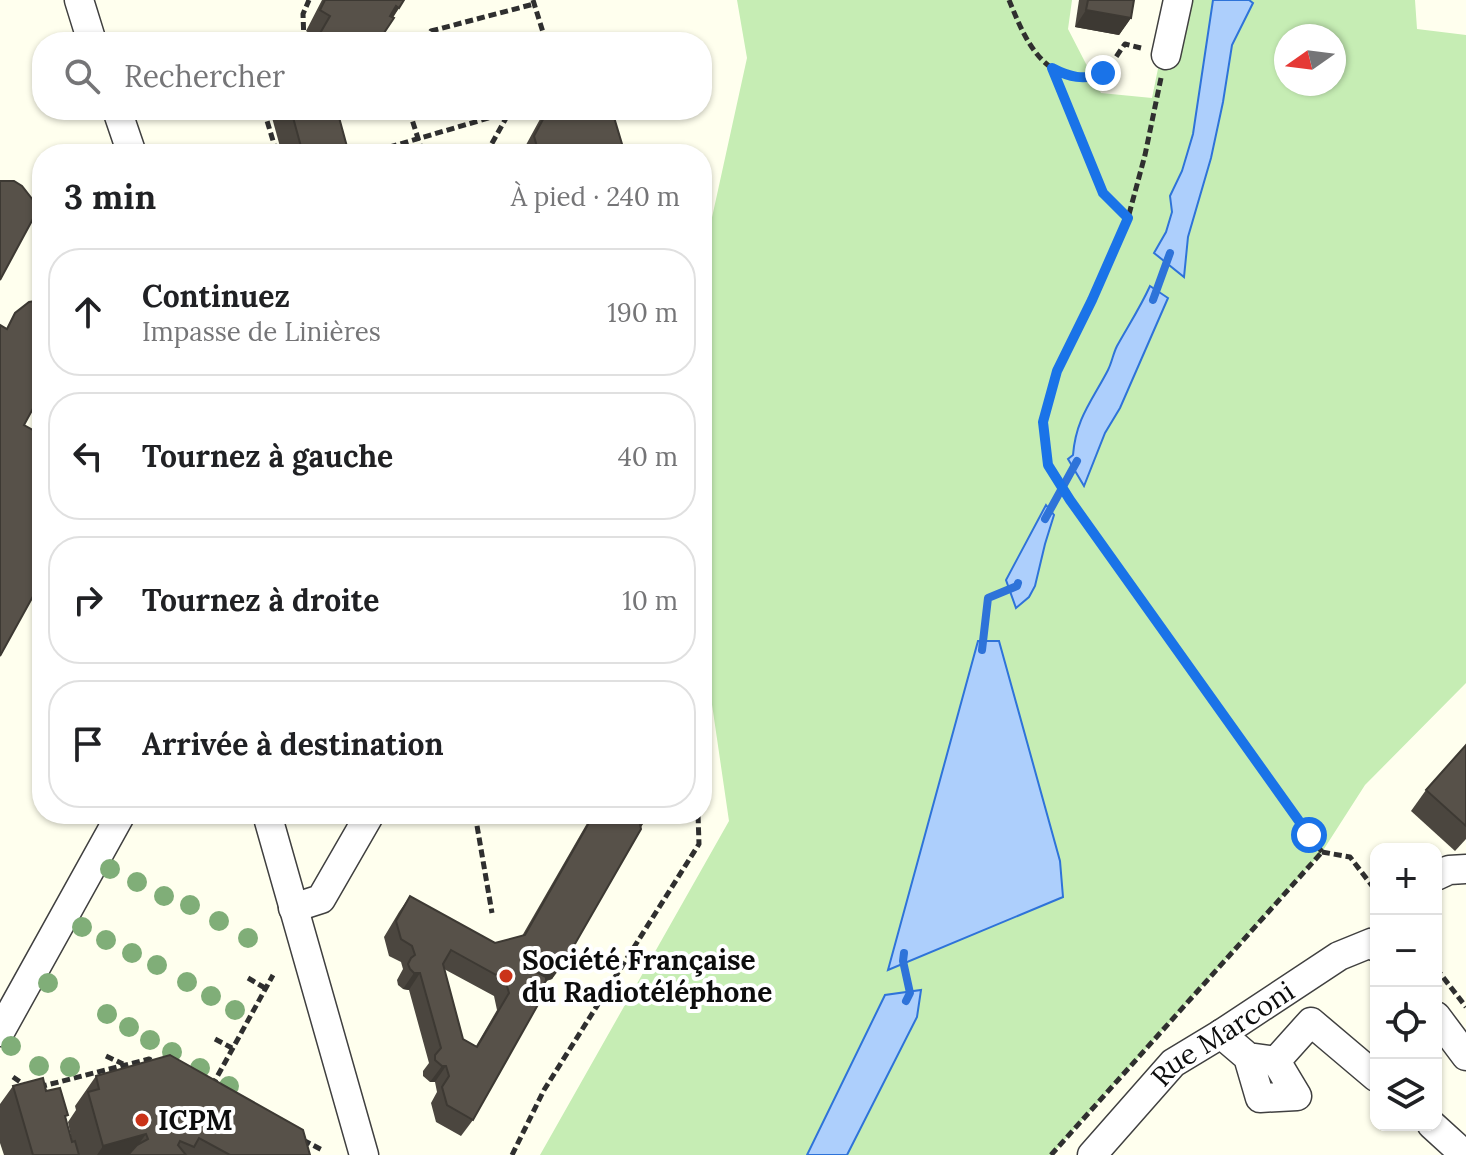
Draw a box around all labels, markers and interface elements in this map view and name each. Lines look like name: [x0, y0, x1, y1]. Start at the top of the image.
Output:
north arrow: [1274, 24, 1346, 96]
search box: [32, 32, 712, 120]
icon: search: [60, 54, 104, 98]
route end: [1085, 55, 1121, 91]
text: Rechercher: [124, 57, 285, 95]
text: 3 min: [64, 175, 156, 218]
text: À pied · 240 m: [511, 180, 680, 213]
text: Continuez: [142, 277, 290, 315]
icon: ahead: [66, 290, 110, 334]
text: 190 m: [607, 296, 678, 329]
text: Impasse de Linières: [142, 315, 381, 348]
icon: left: [66, 434, 110, 478]
text: Tournez à gauche: [142, 437, 393, 475]
text: 40 m: [618, 440, 678, 473]
icon: right: [66, 578, 110, 622]
text: Tournez à droite: [142, 581, 379, 619]
text: 10 m: [622, 584, 678, 617]
icon: arrive: [66, 722, 110, 766]
text: Arrivée à destination: [142, 725, 444, 763]
route start: [1291, 817, 1327, 853]
map controls: [1370, 843, 1442, 1131]
button: +: [1370, 843, 1442, 915]
button: −: [1370, 915, 1442, 987]
place label: Société Française du Radiotéléphone: [522, 942, 772, 1010]
marker: Société Française du Radiotéléphone: [497, 967, 515, 985]
street label: Rue Marconi: [1143, 973, 1301, 1094]
button: locate: [1370, 987, 1442, 1059]
button: layers: [1370, 1059, 1442, 1131]
place label: ICPM: [158, 1102, 233, 1138]
marker: ICPM: [133, 1111, 151, 1129]

